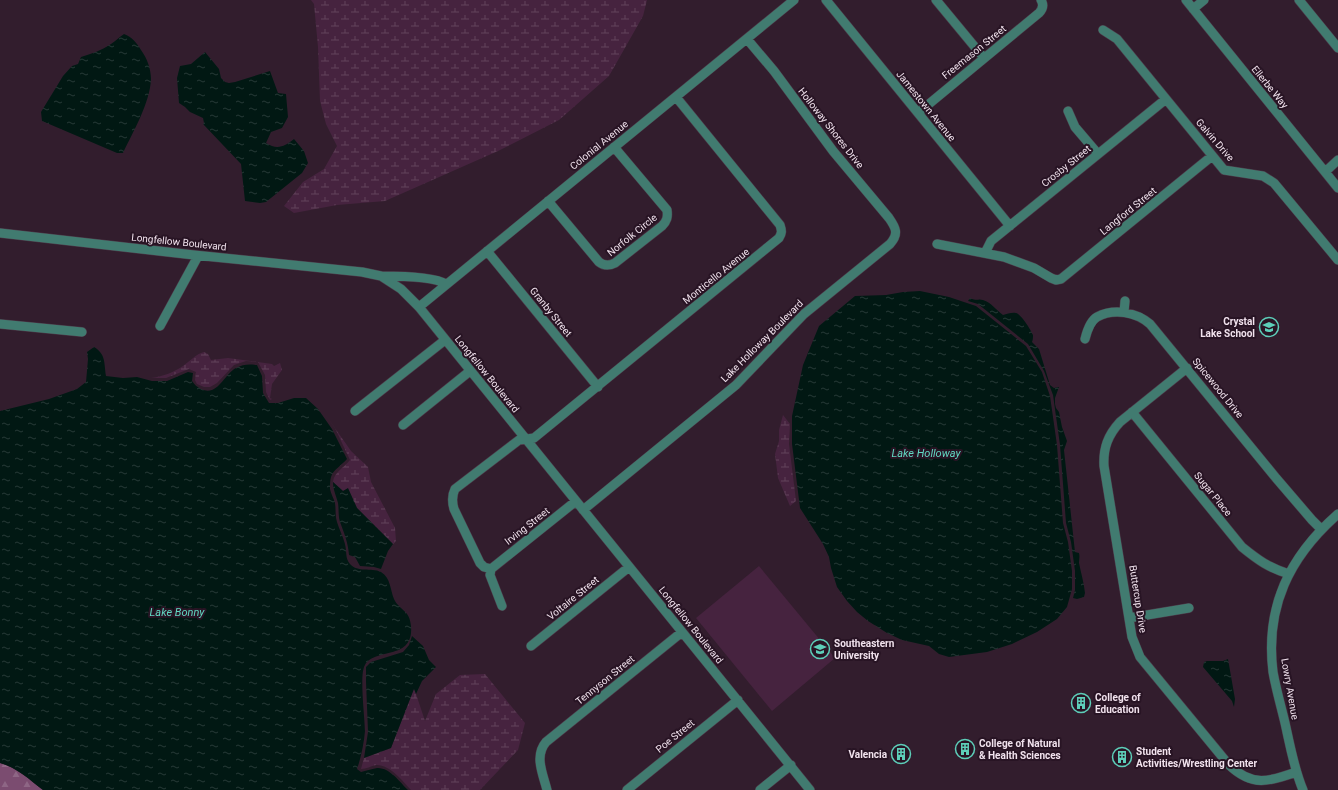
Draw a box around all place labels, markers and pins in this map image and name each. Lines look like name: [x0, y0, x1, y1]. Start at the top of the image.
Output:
place label: Crystal Lake School: [1200, 316, 1255, 339]
school or university icon: Crystal Lake School: [1258, 316, 1280, 338]
school or university icon: Southeastern University: [809, 638, 831, 660]
place label: Southeastern University: [834, 638, 895, 661]
building icon: College of Education: [1070, 692, 1092, 714]
place label: College of Education: [1095, 692, 1141, 715]
building icon: College of Natural & Health Sciences: [954, 738, 976, 760]
place label: College of Natural & Health Sciences: [979, 738, 1061, 761]
building icon: Valencia: [890, 743, 912, 765]
building icon: Student Activities/Wrestling Center: [1111, 746, 1133, 768]
place label: Student Activities/Wrestling Center: [1136, 746, 1258, 769]
place label: Valencia: [848, 749, 888, 760]

